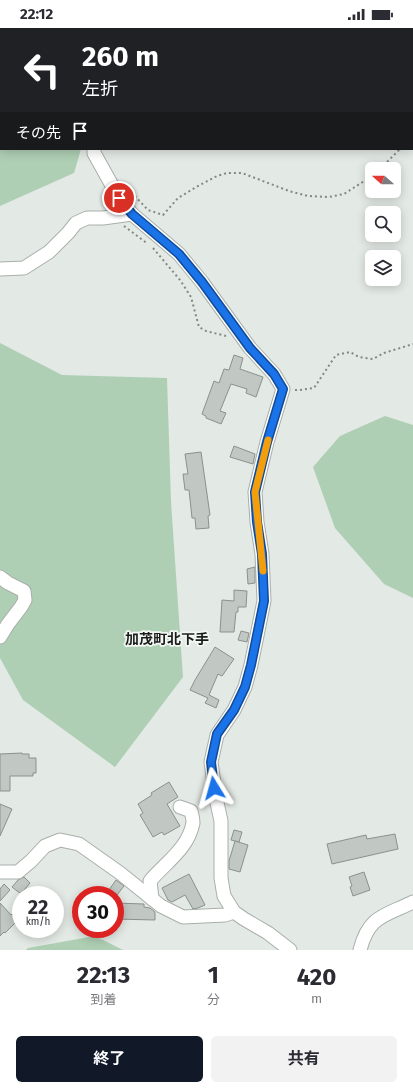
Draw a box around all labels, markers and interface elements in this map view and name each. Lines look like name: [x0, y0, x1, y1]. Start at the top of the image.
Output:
text: 22:12: [20, 5, 53, 23]
text: 260 m: [82, 40, 159, 73]
icon: left: [16, 44, 68, 96]
text: 左折: [82, 78, 118, 100]
icon: arrive: [69, 120, 91, 142]
text: その先: [16, 124, 61, 142]
north arrow: [365, 162, 401, 198]
map controls: [365, 162, 401, 286]
pin: [102, 181, 136, 215]
icon: arrive: [108, 187, 130, 209]
button: search: [365, 206, 401, 242]
button: layers: [365, 250, 401, 286]
district label: 加茂町北下手: [125, 631, 209, 648]
position arrow: [193, 767, 235, 809]
speed limit sign: 30: [72, 886, 124, 938]
text: 22: [28, 895, 48, 919]
text: km/h: [26, 916, 50, 928]
text: 22:13: [77, 961, 130, 989]
text: 1: [208, 961, 219, 989]
text: 420: [297, 963, 336, 991]
text: m: [311, 991, 322, 1006]
text: 到着: [90, 992, 116, 1007]
text: 分: [207, 992, 220, 1007]
button: 終了: [16, 1036, 203, 1082]
button: 共有: [211, 1036, 397, 1082]

